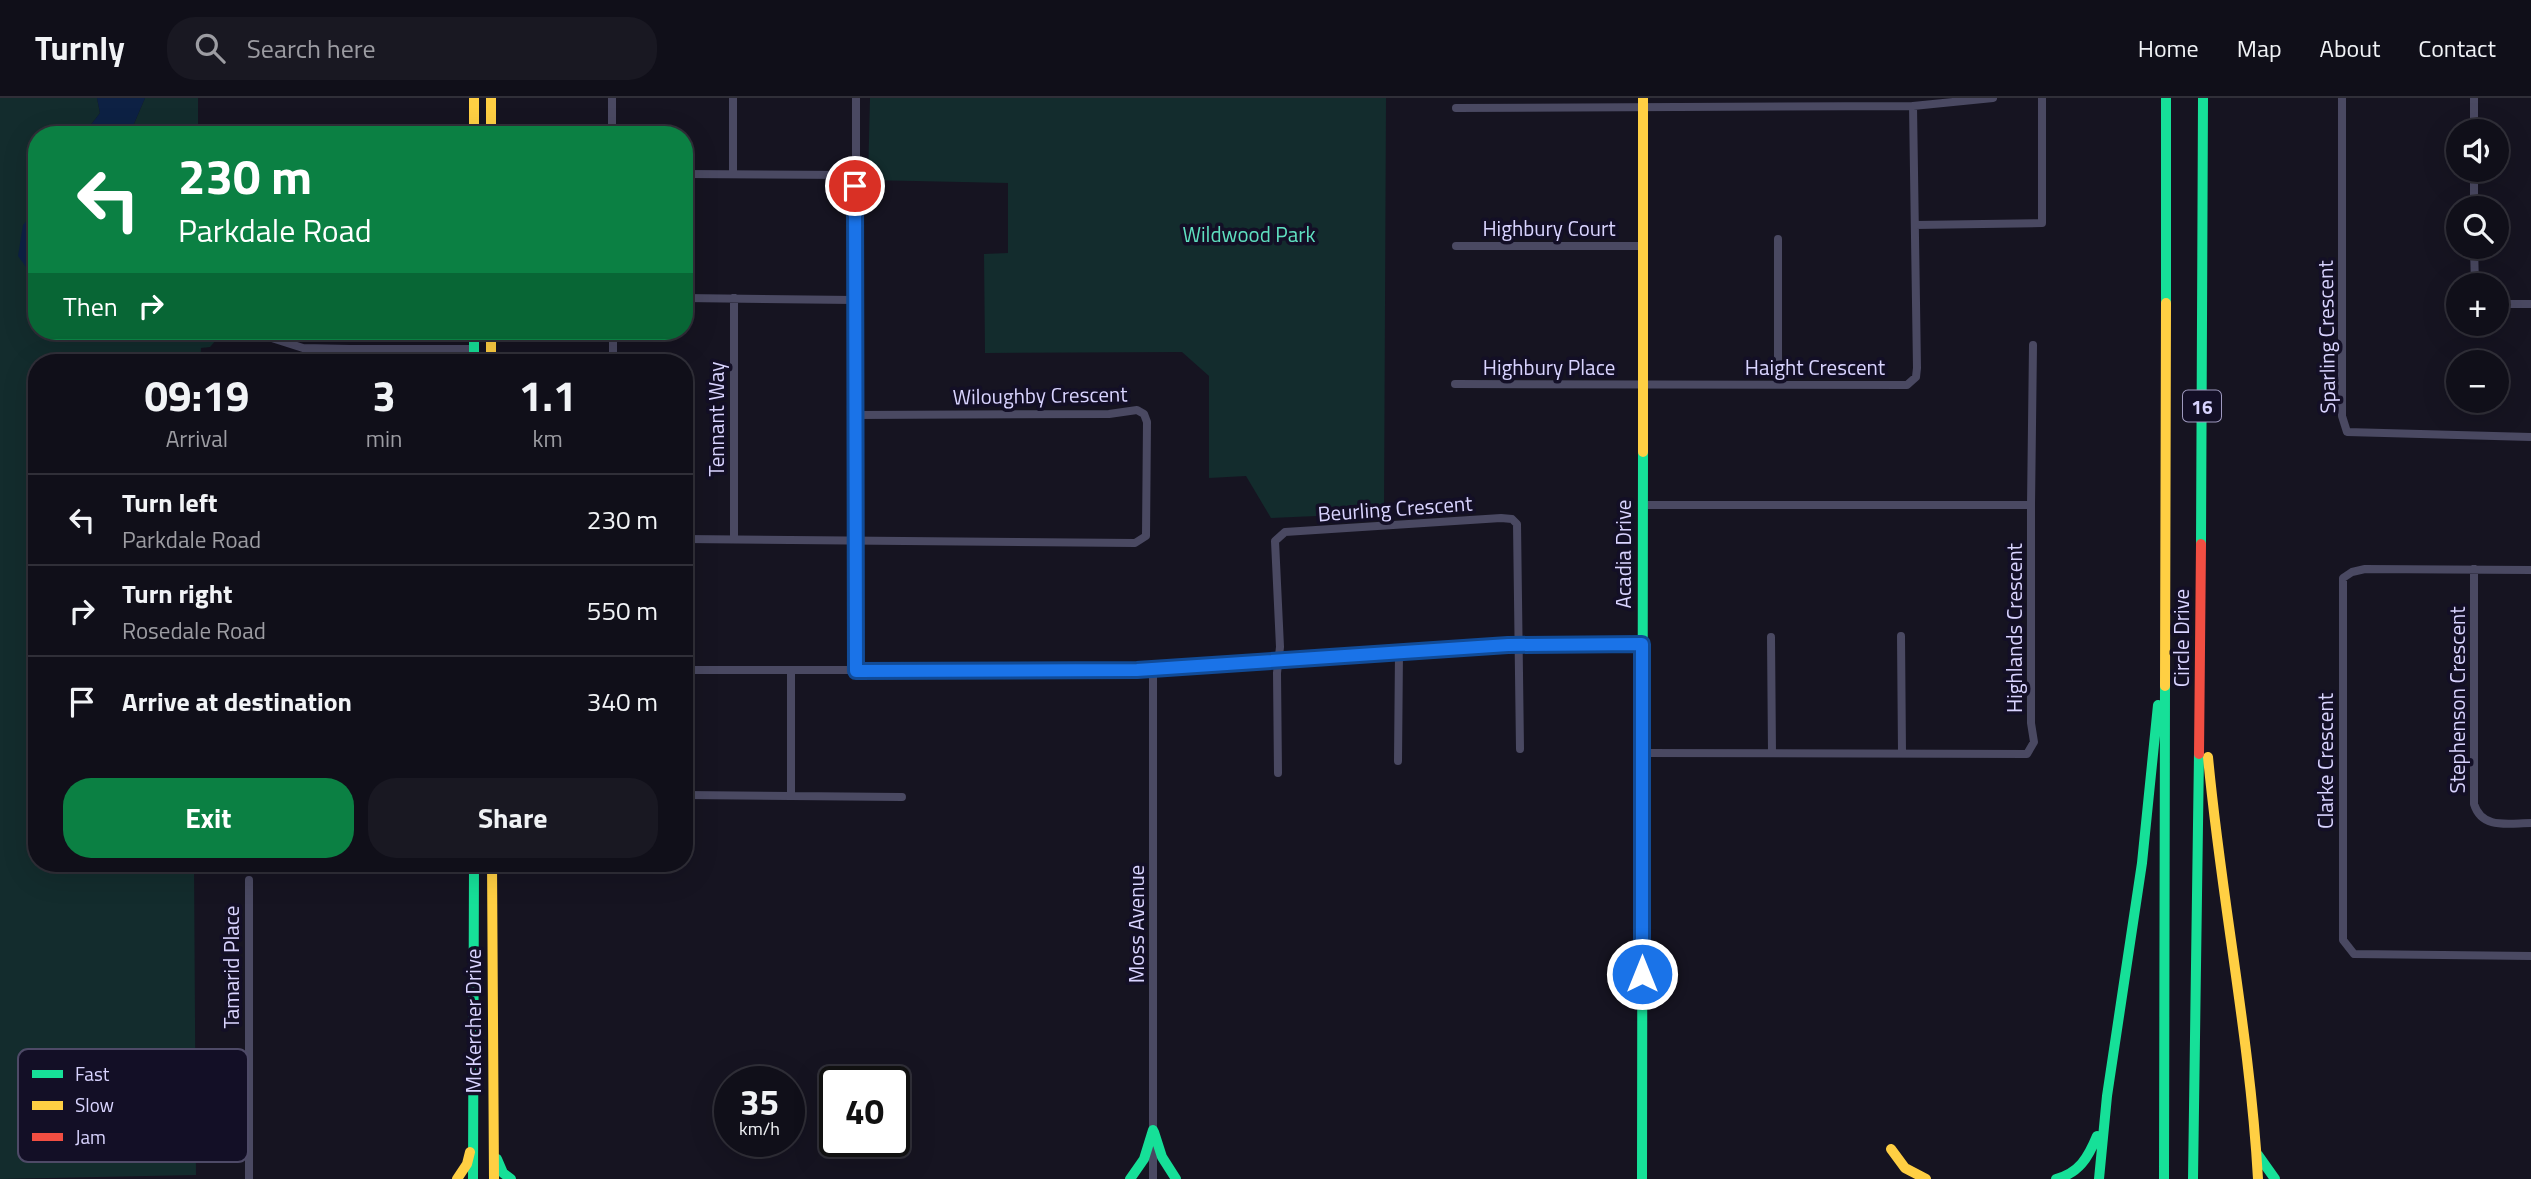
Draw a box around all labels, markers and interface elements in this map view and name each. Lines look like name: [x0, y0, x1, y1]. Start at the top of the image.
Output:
search box: [167, 17, 657, 80]
text: Turnly: [35, 23, 125, 73]
icon: search: [191, 29, 229, 67]
text: Search here: [247, 29, 376, 68]
text: Home: [2138, 30, 2199, 66]
text: Map: [2237, 30, 2282, 66]
text: About: [2320, 30, 2380, 66]
text: Contact: [2418, 30, 2496, 66]
map controls: [2446, 119, 2509, 413]
button: sound: [2446, 119, 2509, 182]
text: 230 m: [178, 138, 312, 213]
icon: left: [63, 154, 154, 245]
pin: [825, 156, 885, 216]
icon: arrive: [836, 167, 874, 205]
button: search: [2446, 196, 2509, 259]
text: Parkdale Road: [178, 206, 372, 254]
street label: Highbury Court: [1482, 212, 1616, 244]
park label: Wildwood Park: [1182, 218, 1316, 250]
street label: Sparling Crescent: [2309, 259, 2343, 414]
button: +: [2446, 273, 2509, 336]
text: Then: [63, 287, 118, 326]
icon: right: [132, 287, 170, 325]
button: −: [2446, 350, 2509, 413]
street label: Highbury Place: [1483, 351, 1615, 383]
street label: Haight Crescent: [1745, 351, 1886, 383]
street label: Tennant Way: [700, 362, 732, 476]
text: 09:19: [144, 363, 249, 427]
text: 3: [372, 363, 396, 427]
text: 1.1: [519, 363, 577, 427]
street label: Wiloughby Crescent: [952, 377, 1128, 413]
road number: 16: [2183, 390, 2221, 422]
text: Arrival: [166, 421, 228, 456]
text: min: [366, 421, 402, 456]
text: km: [533, 421, 563, 456]
text: Turn left: [122, 483, 217, 522]
street label: Beurling Crescent: [1317, 487, 1474, 529]
text: 230 m: [587, 500, 658, 539]
street label: Acadia Drive: [1607, 500, 1639, 608]
icon: left: [63, 501, 101, 539]
text: Parkdale Road: [122, 522, 261, 557]
street label: Highlands Crescent: [1998, 542, 2030, 713]
text: Turn right: [122, 574, 233, 613]
street label: Circle Drive: [2165, 589, 2197, 687]
text: 550 m: [587, 591, 658, 630]
icon: right: [63, 592, 101, 630]
street label: Stephenson Crescent: [2441, 606, 2473, 794]
text: Rosedale Road: [122, 613, 266, 648]
text: Arrive at destination: [122, 682, 352, 721]
text: 340 m: [587, 682, 658, 721]
icon: arrive: [63, 683, 101, 721]
street label: Clarke Crescent: [2309, 692, 2341, 829]
button: Exit: [63, 778, 354, 858]
button: Share: [368, 778, 658, 858]
street label: Moss Avenue: [1120, 865, 1152, 983]
street label: Tamarid Place: [215, 906, 247, 1028]
position arrow: [1605, 937, 1679, 1011]
street label: McKercher Drive: [457, 949, 489, 1093]
legend: [18, 1049, 248, 1162]
text: Fast: [75, 1059, 110, 1088]
speed limit sign: 40: [819, 1066, 910, 1157]
text: 35: [740, 1075, 779, 1129]
text: Slow: [75, 1090, 114, 1119]
text: km/h: [739, 1115, 780, 1142]
text: Jam: [75, 1122, 106, 1151]

